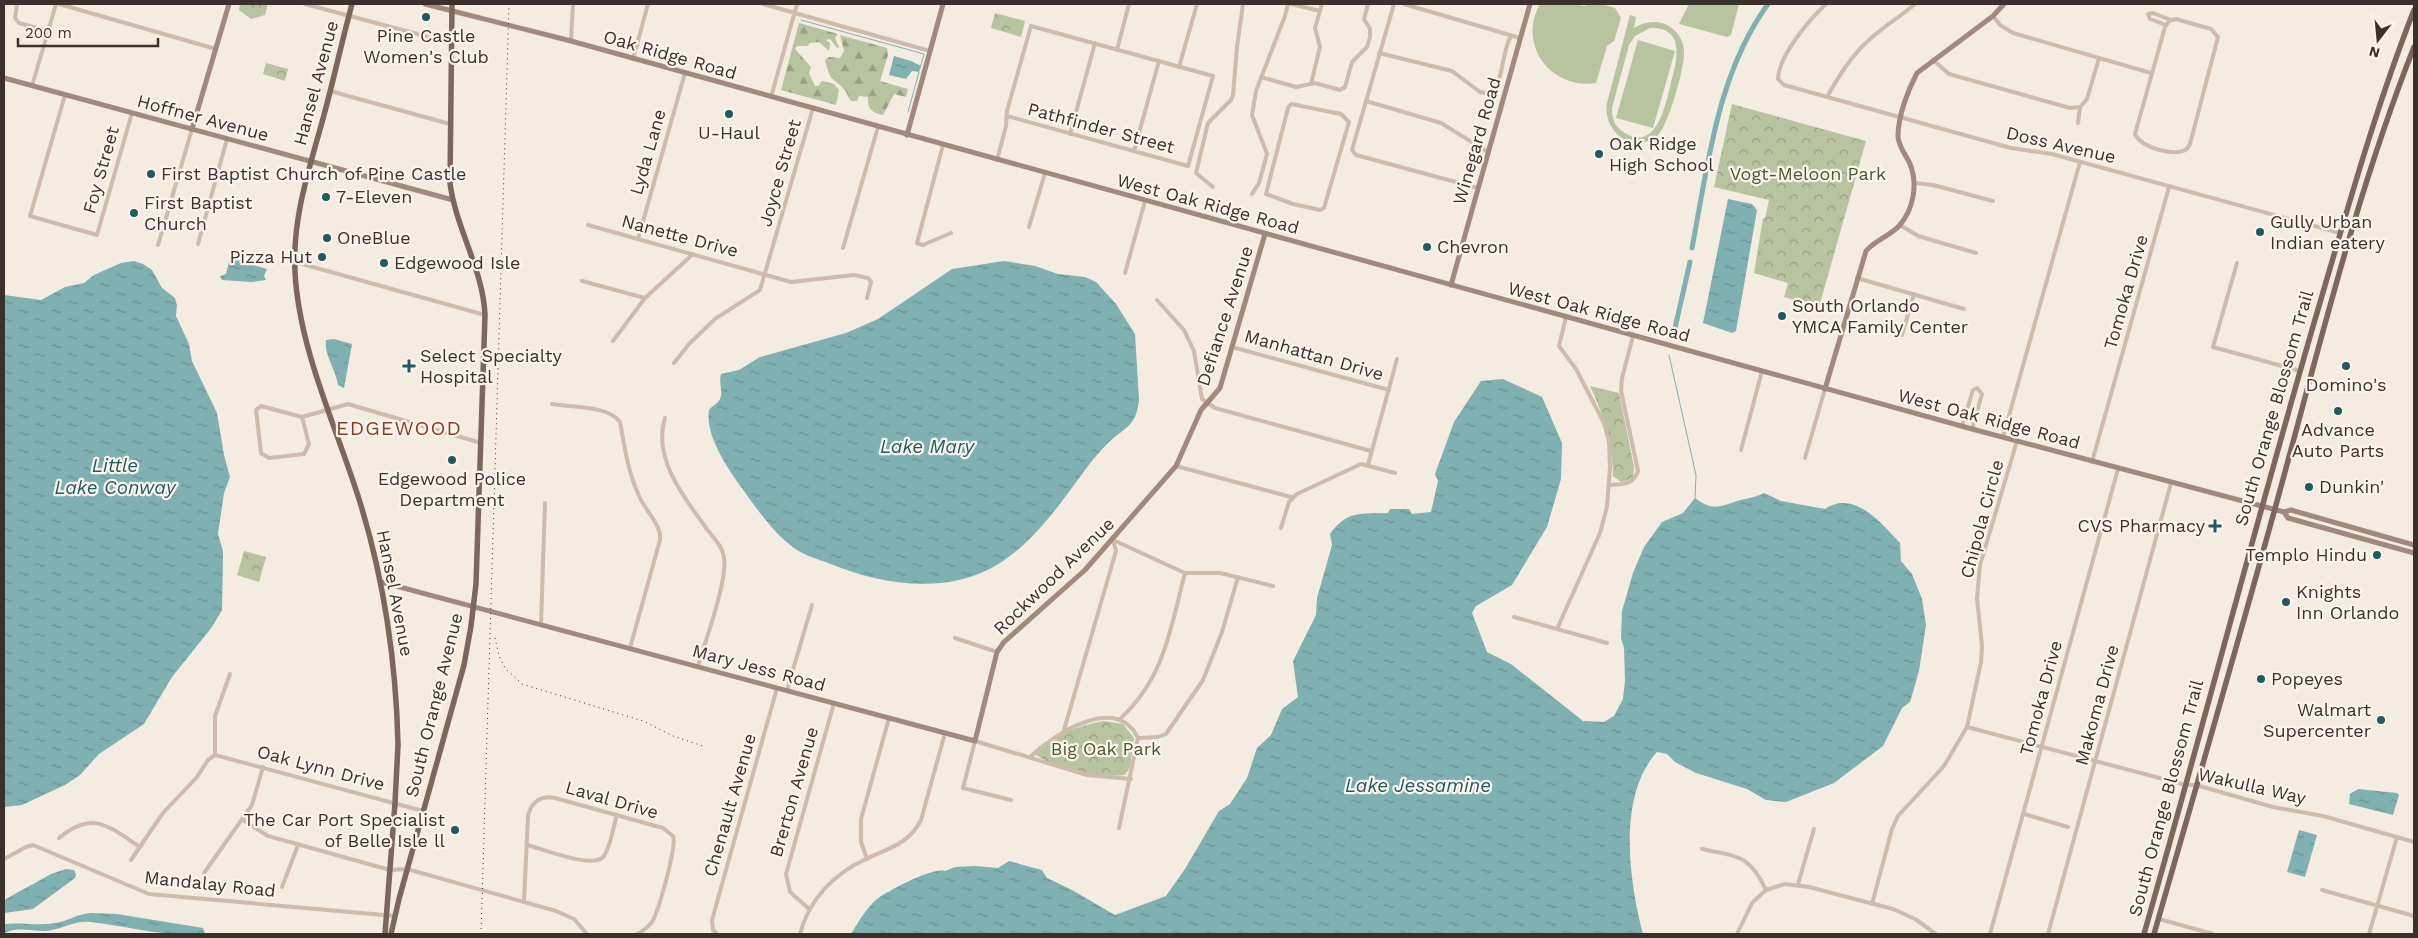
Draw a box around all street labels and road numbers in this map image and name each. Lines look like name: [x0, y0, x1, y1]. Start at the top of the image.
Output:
street label: Hansel Avenue: [289, 18, 342, 148]
street label: Oak Ridge Road: [601, 25, 739, 84]
street label: Winegard Road: [1448, 75, 1505, 207]
street label: Hoffner Avenue: [135, 90, 271, 145]
street label: Pathfinder Street: [1025, 98, 1177, 157]
street label: Lyda Lane: [625, 107, 670, 197]
street label: Joyce Street: [754, 116, 805, 229]
street label: Doss Avenue: [2004, 122, 2118, 167]
street label: Foy Street: [78, 123, 123, 216]
street label: West Oak Ridge Road: [1115, 169, 1302, 238]
street label: Nanette Drive: [620, 210, 741, 261]
street label: Tomoka Drive: [2099, 232, 2152, 352]
street label: Defiance Avenue: [1192, 243, 1257, 389]
street label: West Oak Ridge Road: [1506, 277, 1693, 346]
street label: South Orange Blossom Trail: [2230, 287, 2317, 528]
street label: Manhattan Drive: [1242, 325, 1386, 384]
street label: West Oak Ridge Road: [1896, 384, 2083, 453]
street label: Chipola Circle: [1956, 457, 2007, 580]
street label: Rockwood Avenue: [989, 513, 1118, 639]
street label: Hansel Avenue: [373, 528, 418, 658]
street label: South Orange Avenue: [400, 611, 467, 799]
street label: Tomoka Drive: [2015, 638, 2066, 758]
street label: Mary Jess Road: [690, 640, 828, 695]
street label: Makoma Drive: [2070, 642, 2123, 767]
street label: South Orange Blossom Trail: [2124, 677, 2207, 918]
street label: Brerton Avenue: [765, 724, 822, 859]
street label: Chenault Avenue: [699, 731, 760, 879]
street label: Oak Lynn Drive: [255, 740, 387, 795]
street label: Wakulla Way: [2196, 763, 2309, 808]
street label: Laval Drive: [563, 776, 661, 823]
street label: Mandalay Road: [143, 866, 277, 901]

